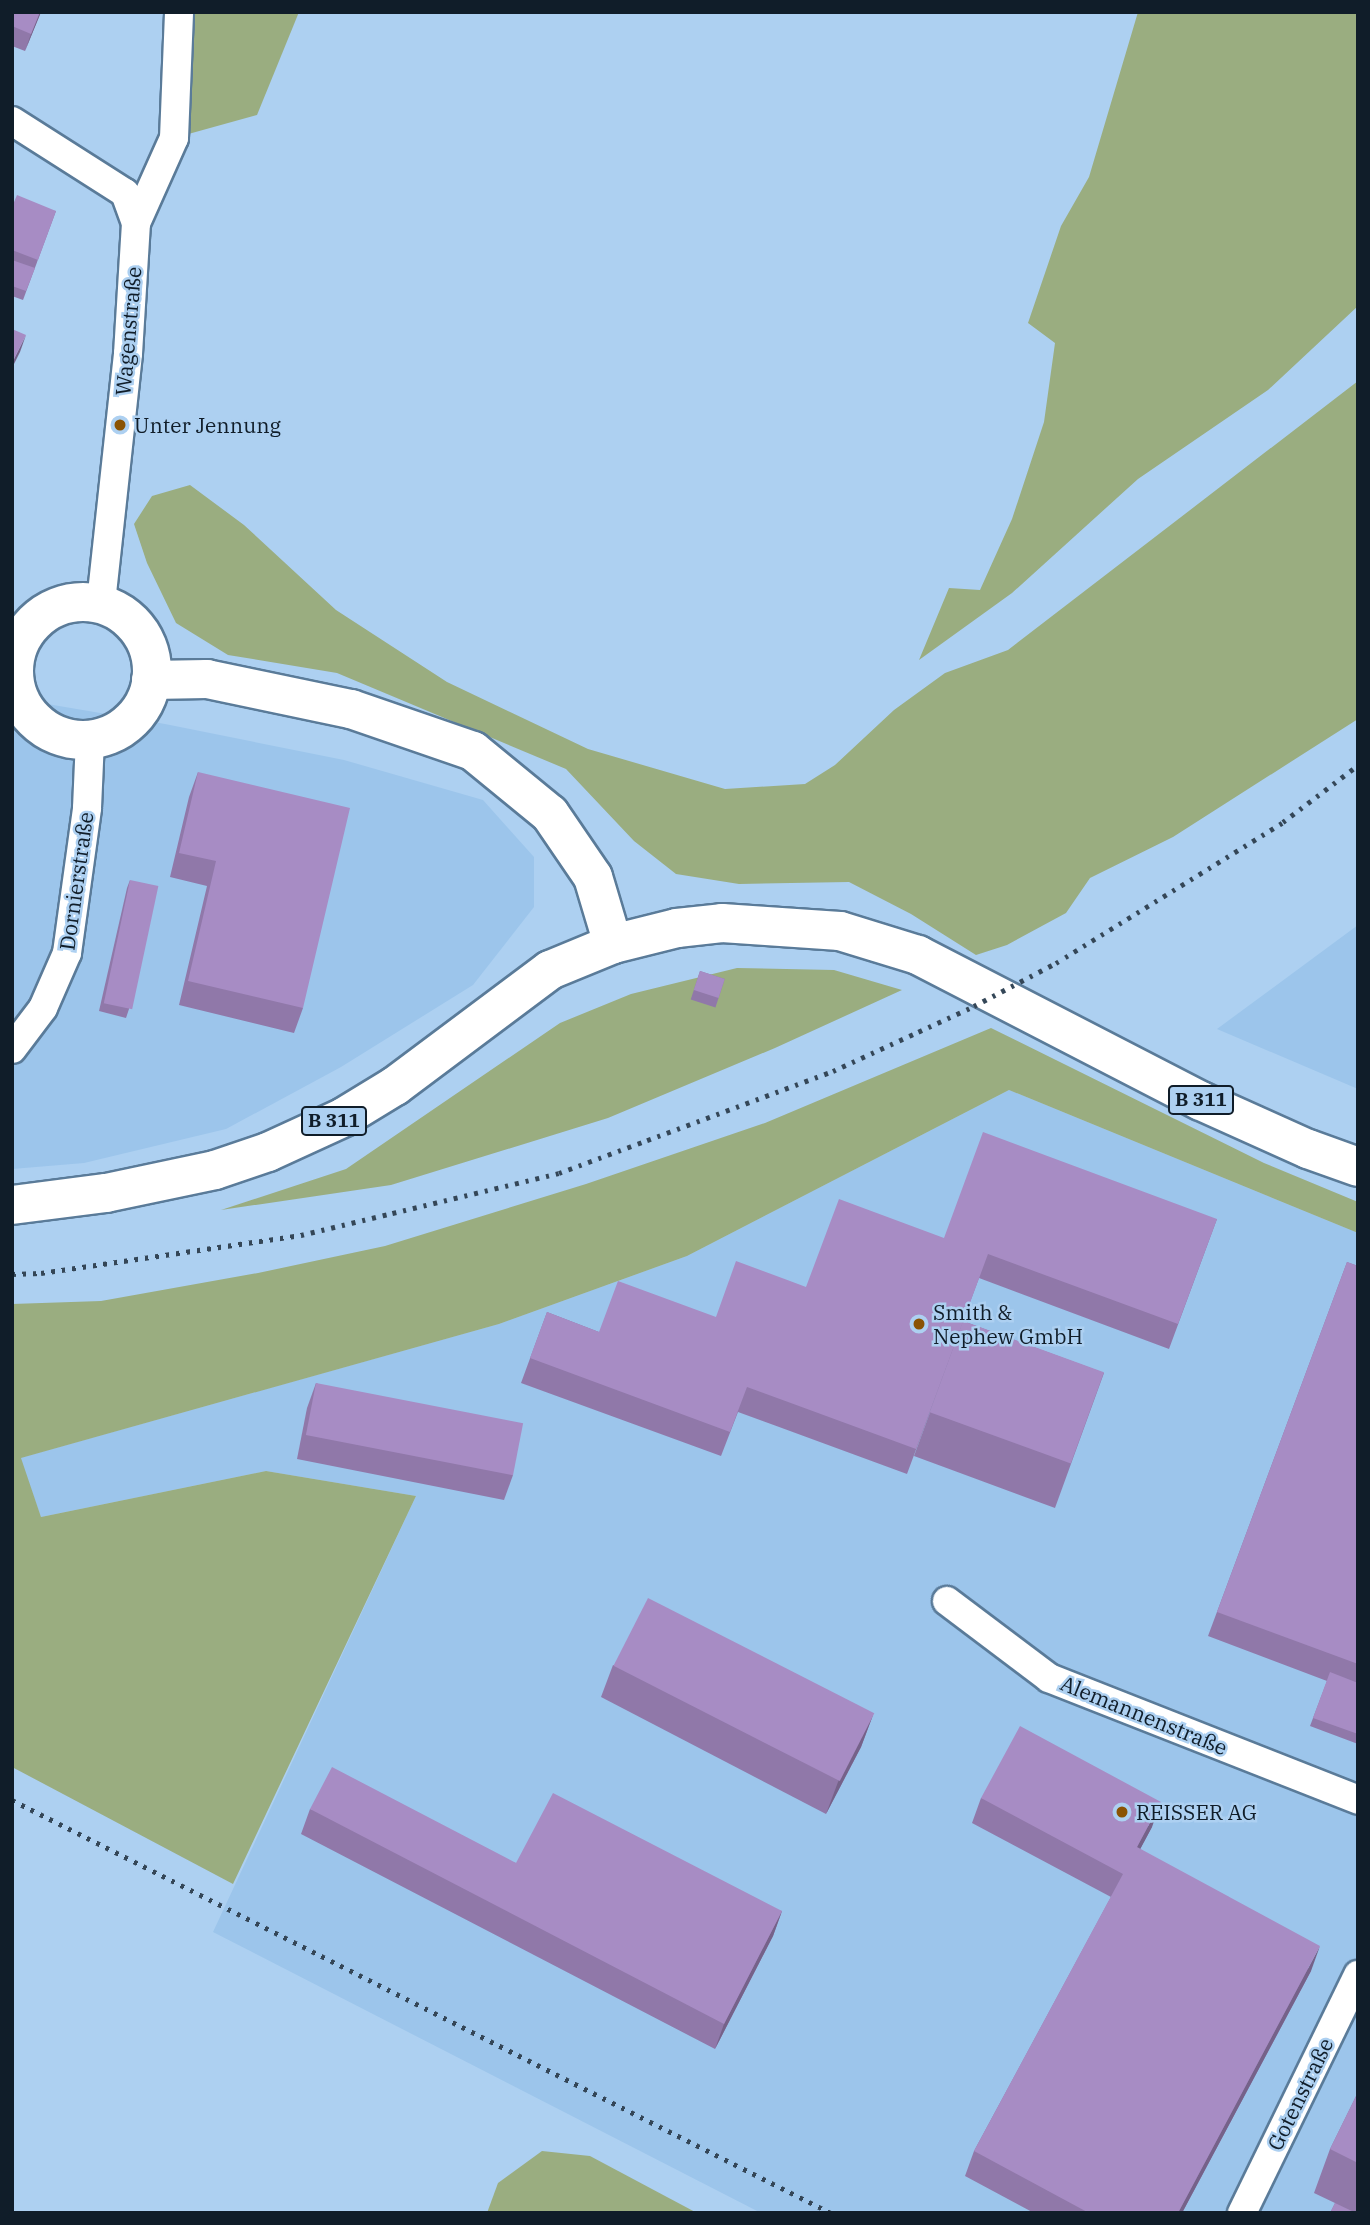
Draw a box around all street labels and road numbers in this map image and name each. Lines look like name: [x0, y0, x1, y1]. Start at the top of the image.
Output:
street label: Wagenstraße: [110, 265, 146, 397]
street label: Dornierstraße: [54, 810, 98, 952]
road number: B 311: [1168, 1084, 1234, 1116]
road number: B 311: [301, 1106, 367, 1136]
street label: Alemannenstraße: [1057, 1670, 1231, 1760]
street label: Gotenstraße: [1262, 2034, 1338, 2154]

